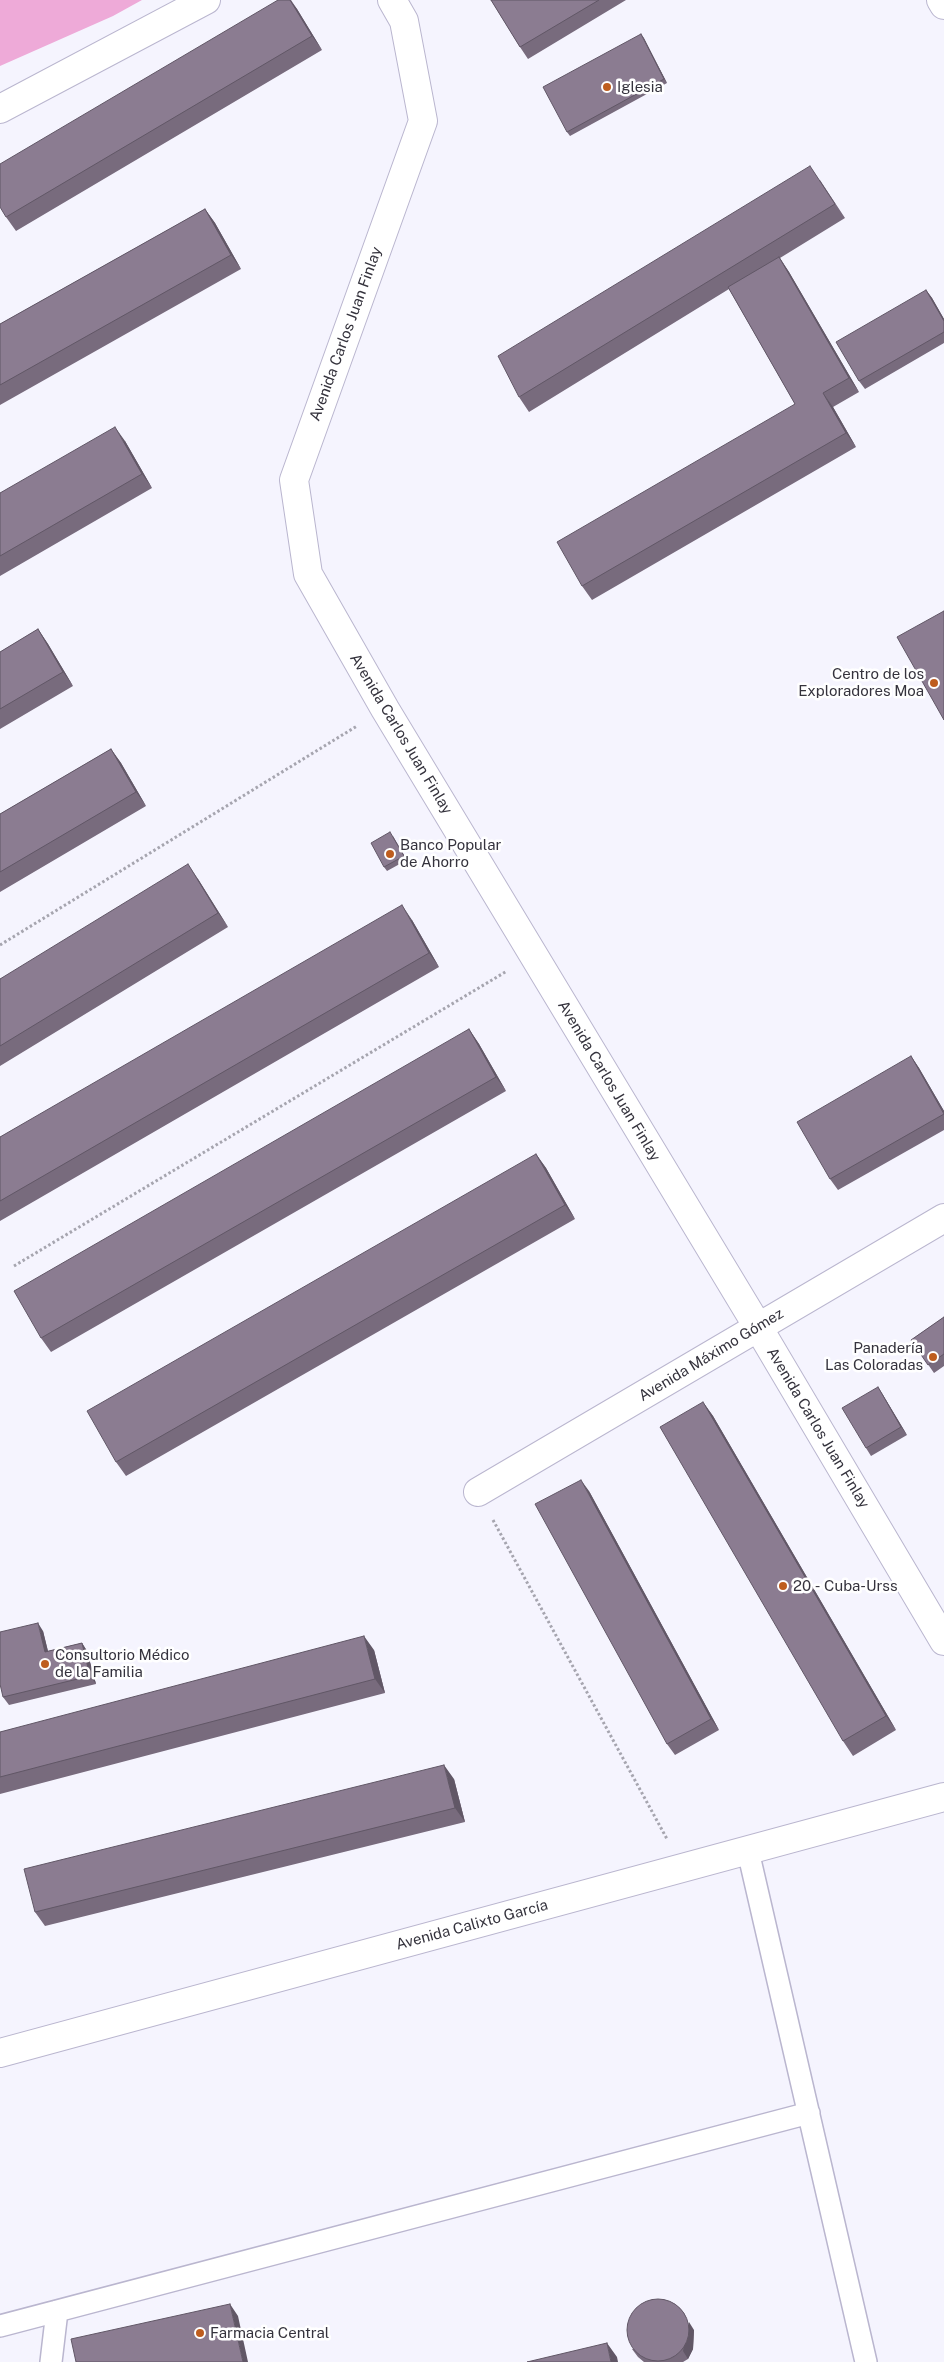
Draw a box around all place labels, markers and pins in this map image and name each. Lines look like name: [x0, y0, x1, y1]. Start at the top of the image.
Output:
place label: Iglesia: [617, 78, 663, 96]
marker: Iglesia: [601, 81, 613, 93]
place label: Centro de los Exploradores Moa: [798, 665, 924, 700]
marker: Centro de los Exploradores Moa: [928, 677, 940, 689]
place label: Banco Popular de Ahorro: [400, 836, 501, 871]
marker: Banco Popular de Ahorro: [384, 848, 396, 860]
place label: Panadería Las Coloradas: [825, 1339, 923, 1374]
marker: Panadería Las Coloradas: [927, 1351, 939, 1363]
place label: 20 - Cuba-Urss: [793, 1577, 897, 1595]
marker: 20 - Cuba-Urss: [777, 1580, 789, 1592]
place label: Consultorio Médico de la Familia: [55, 1646, 190, 1681]
marker: Consultorio Médico de la Familia: [39, 1658, 51, 1670]
place label: Farmacia Central: [210, 2324, 329, 2342]
marker: Farmacia Central: [194, 2327, 206, 2339]

